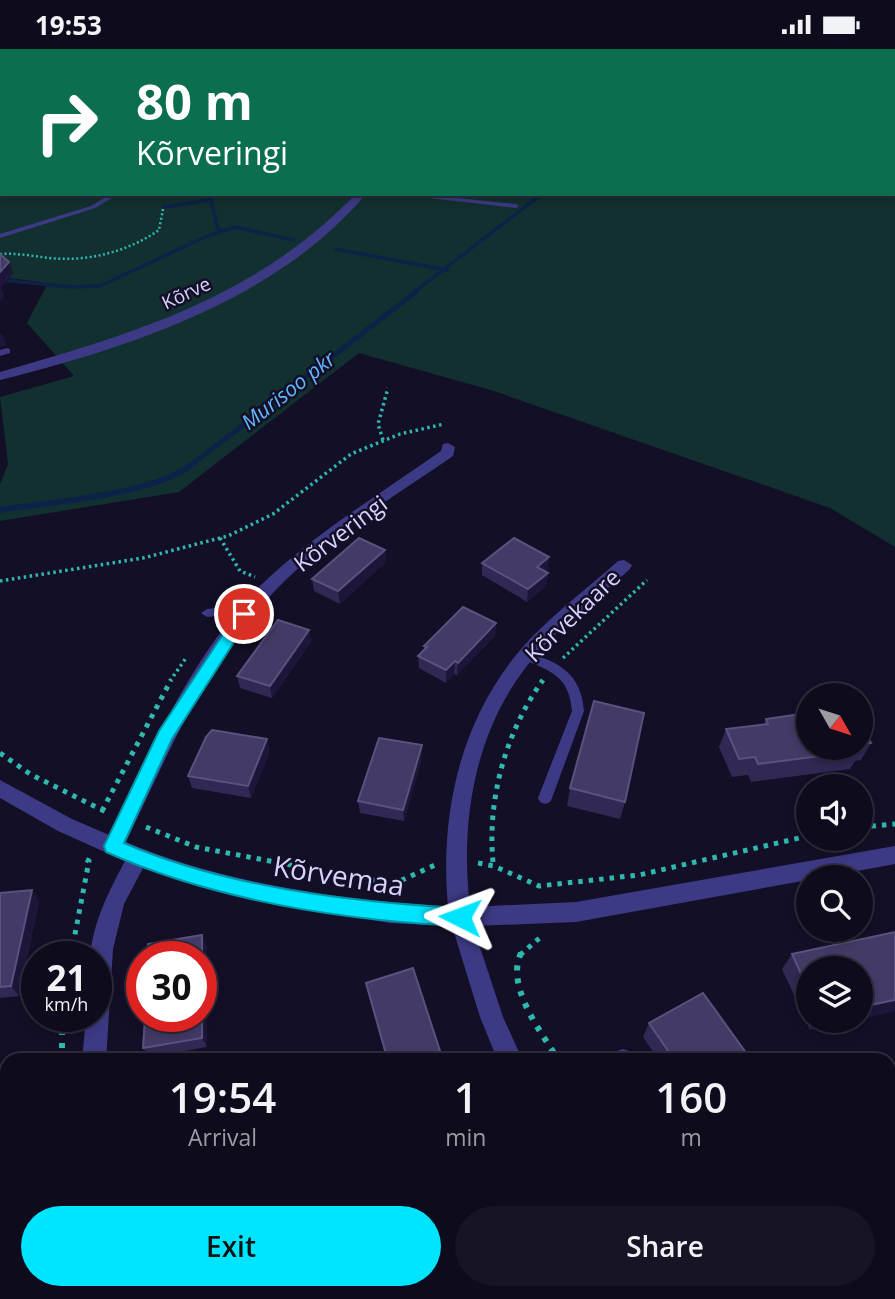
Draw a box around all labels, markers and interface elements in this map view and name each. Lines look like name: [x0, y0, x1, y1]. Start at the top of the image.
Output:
text: 19:53: [35, 7, 102, 43]
text: 80 m: [136, 68, 253, 134]
icon: right: [21, 77, 112, 168]
text: Kõrveringi: [136, 131, 288, 174]
street label: Kõrve: [157, 270, 215, 316]
water label: Murisoo pkr: [235, 344, 341, 436]
street label: Kõrveringi: [287, 487, 393, 579]
street label: Kõrvekaare: [517, 561, 627, 669]
pin: [214, 584, 274, 644]
icon: arrive: [225, 595, 263, 633]
north arrow: [796, 683, 873, 759]
map controls: [796, 683, 873, 1033]
button: sound: [796, 774, 873, 851]
street label: Kõrvemaa: [271, 846, 407, 904]
button: search: [796, 865, 873, 942]
position arrow: [423, 880, 497, 954]
speed limit sign: 30: [126, 941, 217, 1032]
text: 21: [46, 954, 87, 1001]
button: layers: [796, 956, 873, 1033]
text: km/h: [45, 992, 88, 1016]
text: 19:54: [169, 1068, 276, 1125]
text: 1: [454, 1068, 478, 1125]
text: 160: [655, 1068, 727, 1125]
text: Arrival: [188, 1121, 257, 1153]
text: min: [445, 1121, 486, 1153]
text: m: [681, 1121, 702, 1153]
button: Exit: [21, 1206, 441, 1286]
button: Share: [455, 1206, 875, 1286]

